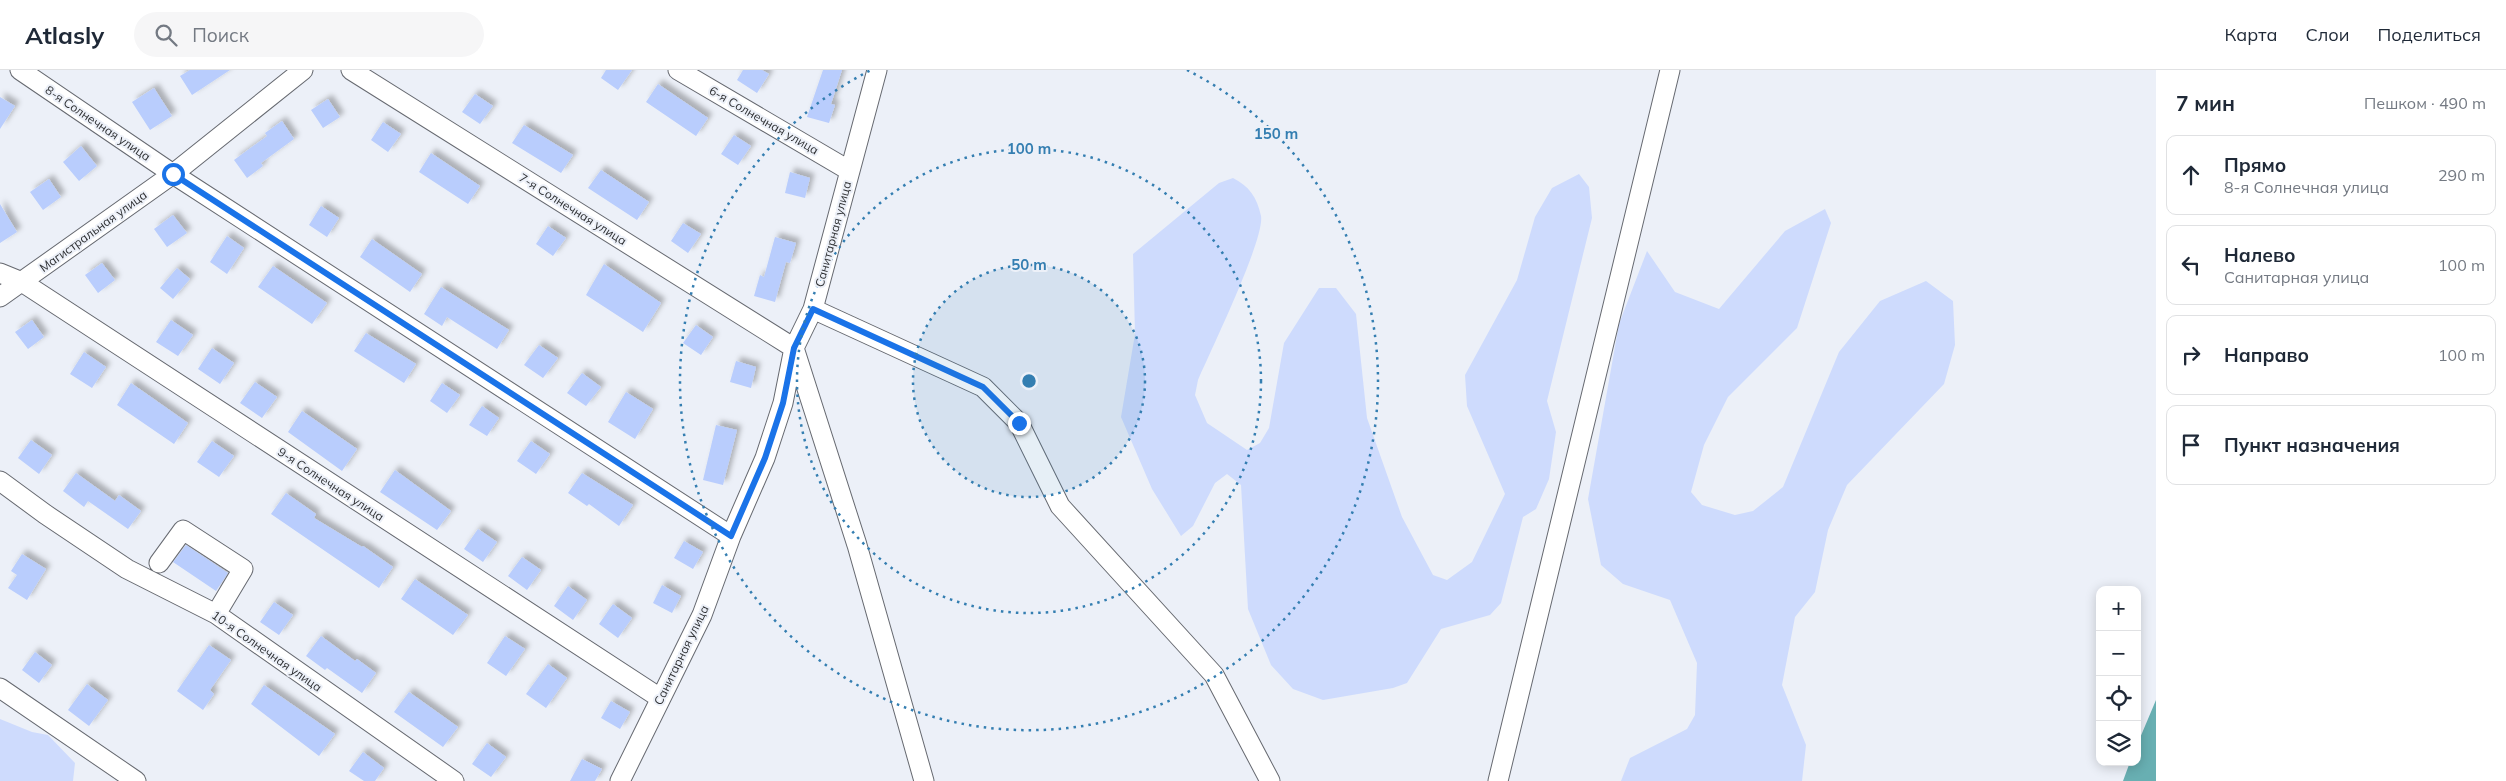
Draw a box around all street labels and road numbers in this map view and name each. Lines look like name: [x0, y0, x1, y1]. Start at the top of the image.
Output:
street label: 8-я Солнечная улица: [42, 82, 154, 164]
street label: 6-я Солнечная улица: [707, 83, 821, 157]
street label: 7-я Солнечная улица: [517, 170, 629, 248]
street label: Санитарная улица: [812, 179, 854, 289]
street label: Магистральная улица: [36, 187, 150, 275]
street label: 9-я Солнечная улица: [275, 444, 387, 524]
street label: Санитарная улица: [650, 603, 712, 707]
street label: 10-я Солнечная улица: [209, 607, 325, 695]

